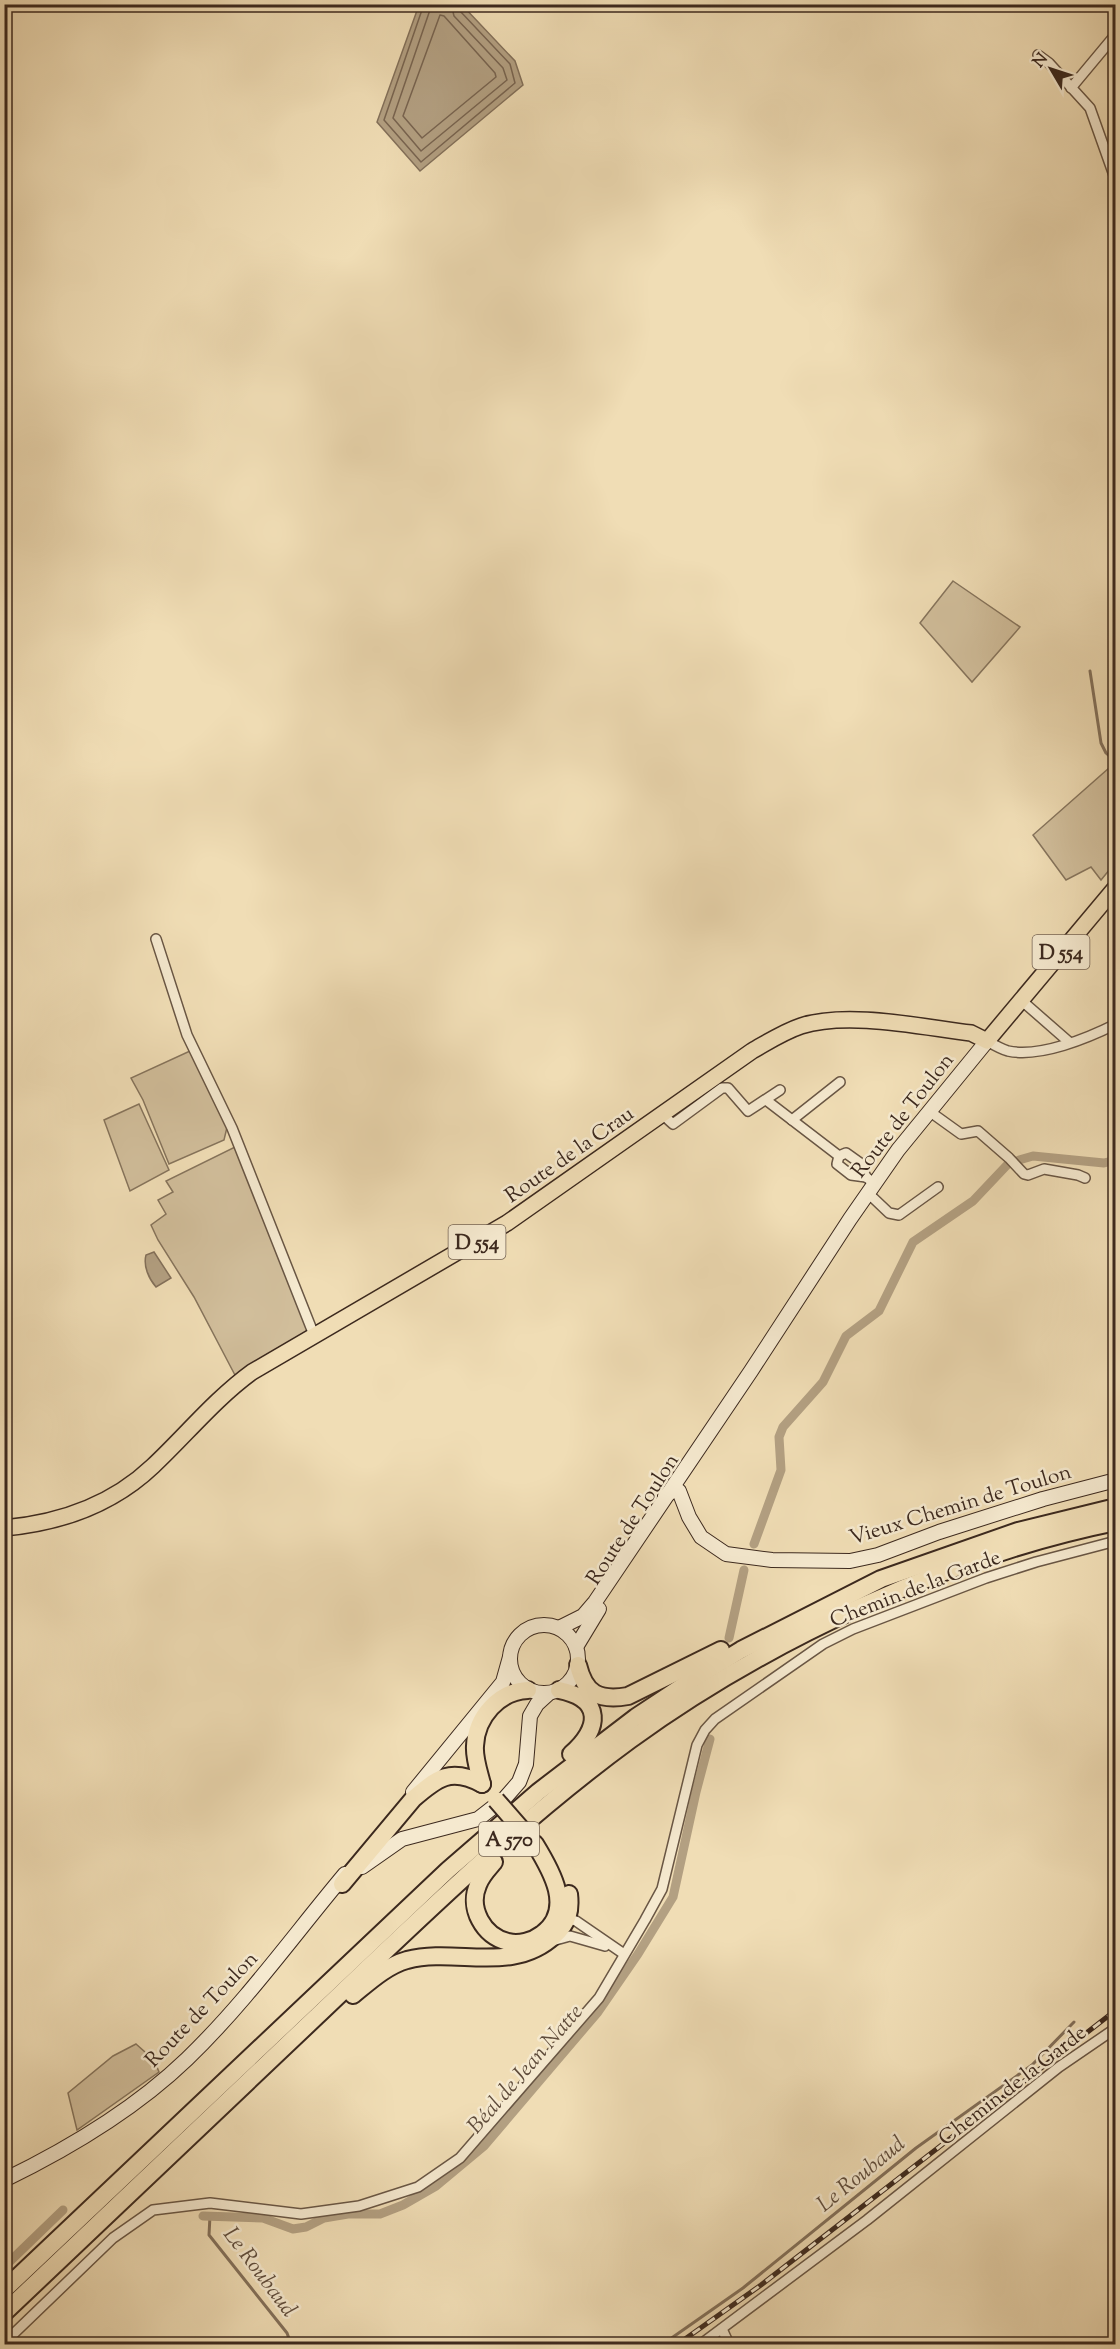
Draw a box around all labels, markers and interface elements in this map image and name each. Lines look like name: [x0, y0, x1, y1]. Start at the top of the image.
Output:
north arrow: [1021, 39, 1081, 99]
text: N: [1028, 49, 1054, 73]
road number: D 554: [1032, 935, 1090, 969]
street label: Route de Toulon: [845, 1047, 962, 1185]
street label: Route de la Crau: [500, 1100, 641, 1211]
road number: D 554: [448, 1225, 506, 1259]
street label: Route de Toulon: [580, 1448, 688, 1592]
street label: Vieux Chemin de Toulon: [846, 1458, 1075, 1554]
street label: Chemin de la Garde: [826, 1543, 1006, 1636]
road number: A 570: [479, 1822, 539, 1856]
street label: Route de Toulon: [139, 1945, 266, 2075]
water label: Béal de Jean Natte: [461, 1998, 592, 2142]
street label: Chemin de la Garde: [933, 2019, 1094, 2154]
water label: Le Roubaud: [811, 2130, 913, 2221]
water label: Le Roubaud: [214, 2221, 303, 2325]

